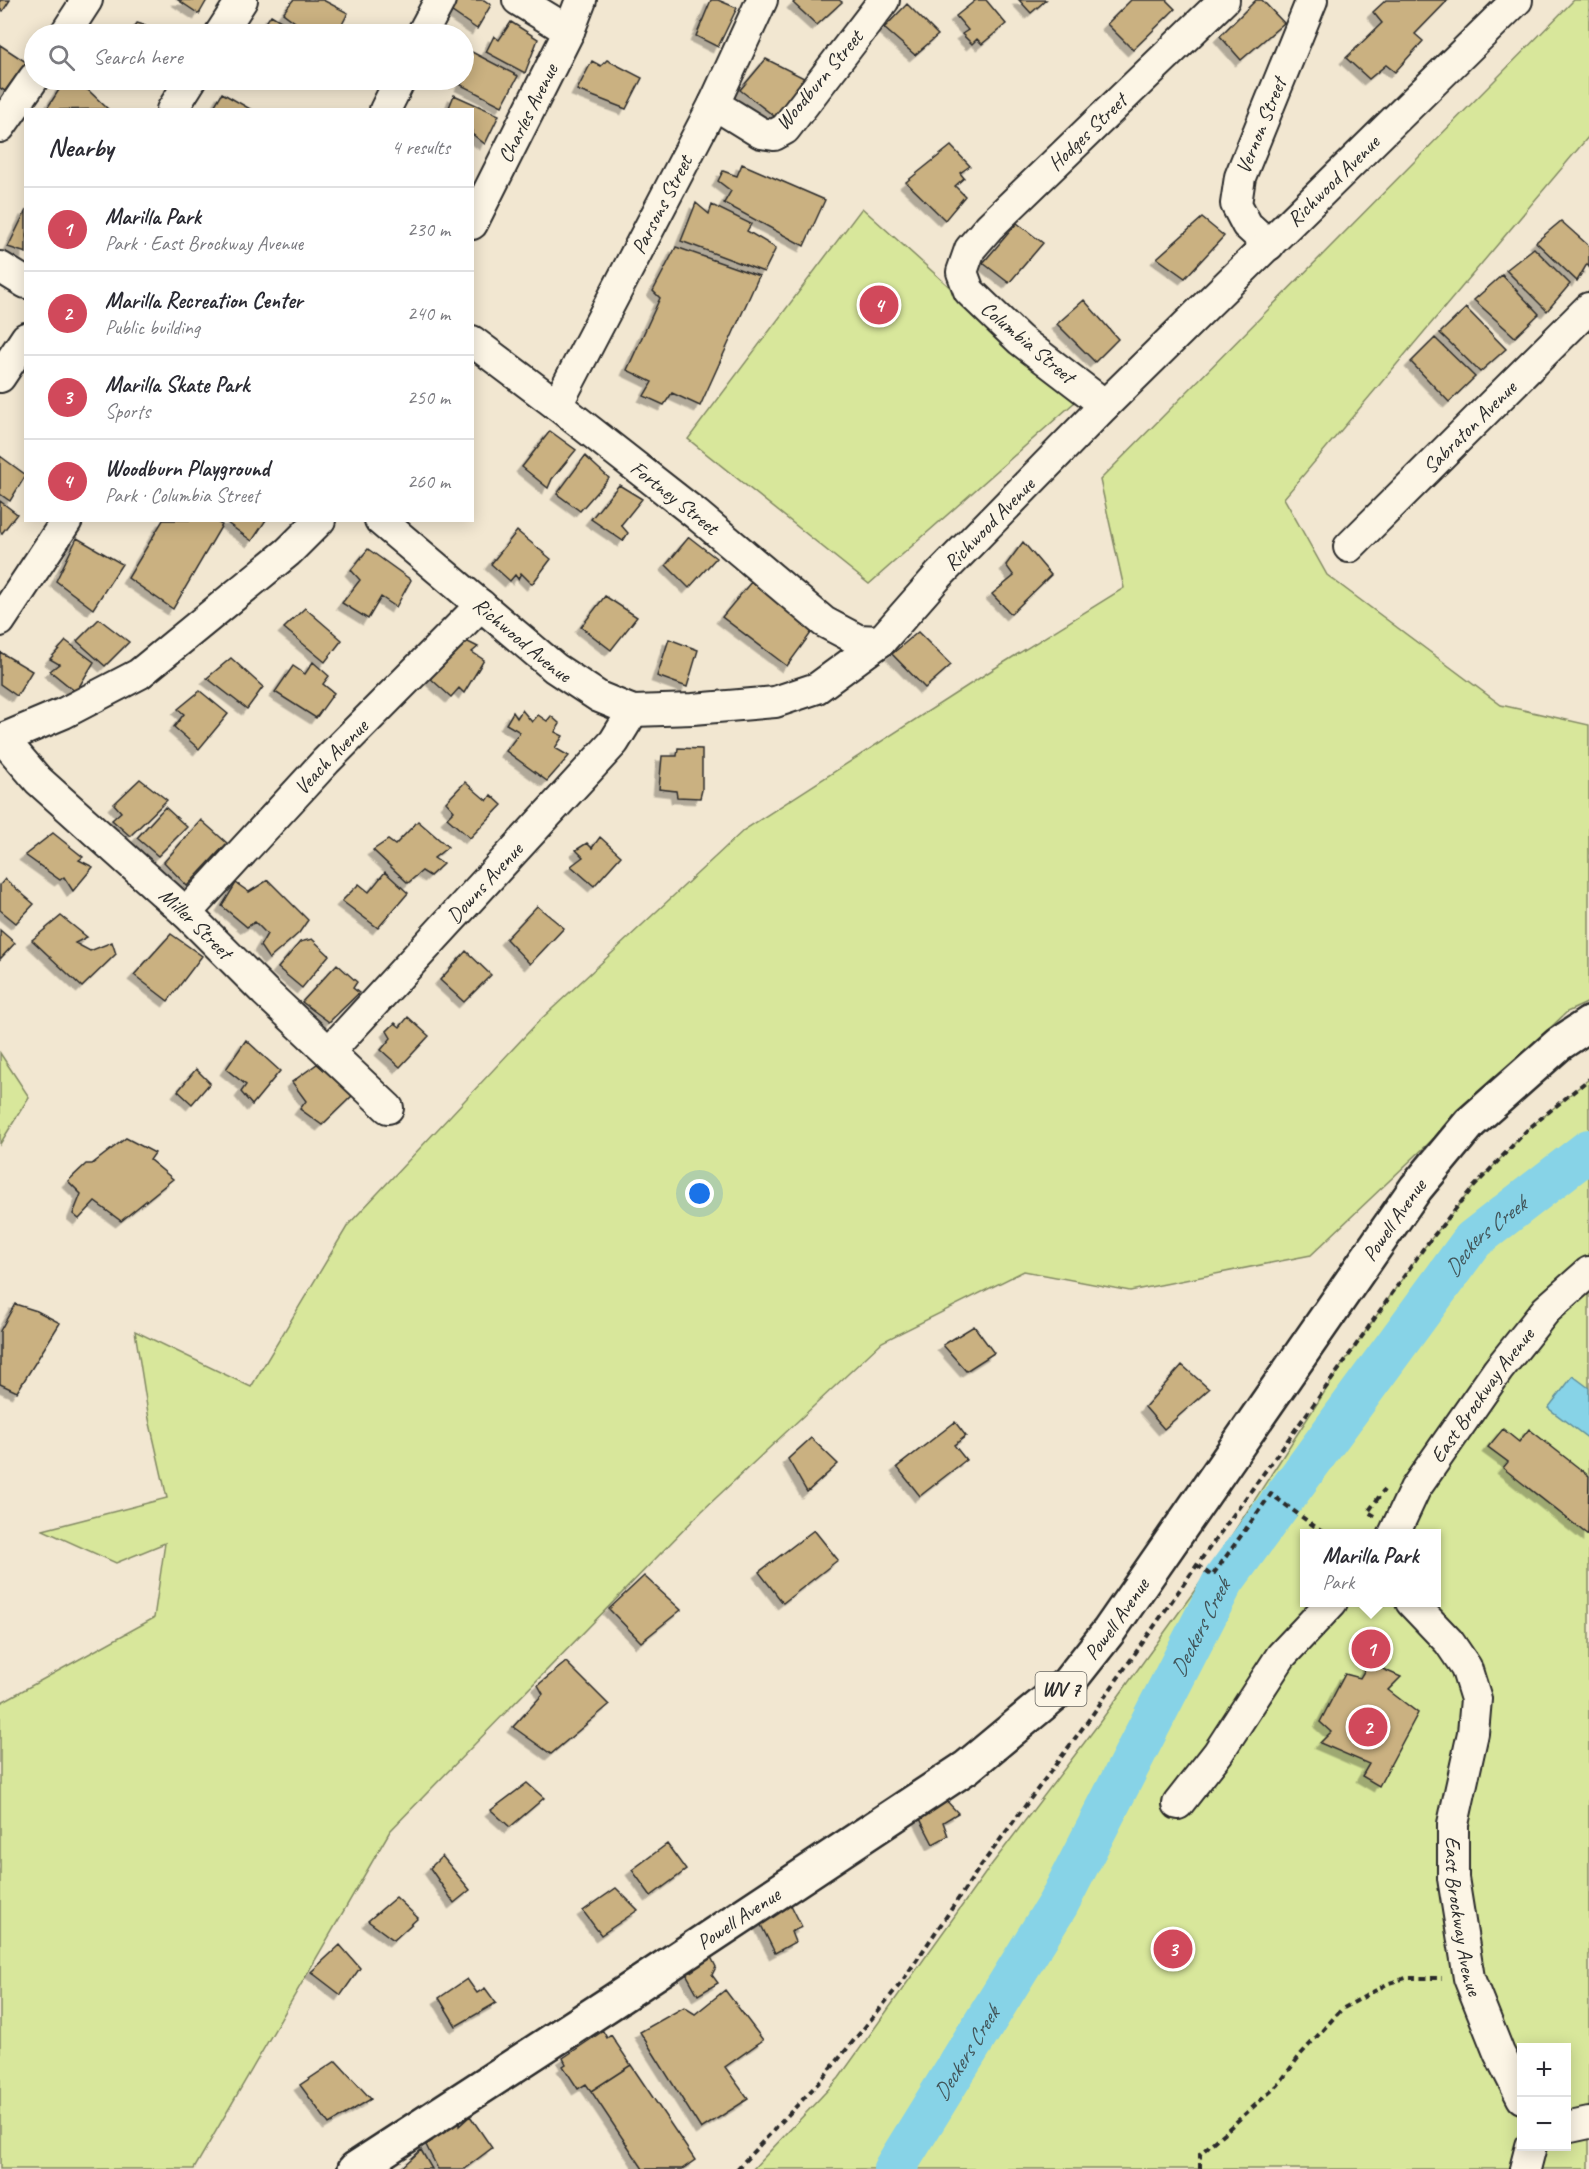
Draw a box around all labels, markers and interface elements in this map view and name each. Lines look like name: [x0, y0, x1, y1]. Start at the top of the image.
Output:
street label: Woodburn Street: [770, 23, 870, 135]
search box: [24, 24, 474, 90]
icon: search: [45, 41, 78, 74]
text: Search here: [93, 43, 183, 71]
street label: Charles Avenue: [492, 58, 564, 167]
street label: Vernon Street: [1230, 71, 1293, 178]
street label: Hodges Street: [1042, 86, 1134, 176]
street label: Richwood Avenue: [1281, 129, 1386, 232]
text: Nearby: [48, 131, 113, 164]
text: 4 results: [391, 135, 450, 160]
street label: Parsons Street: [625, 149, 699, 258]
text: Marilla Park: [105, 203, 201, 231]
text: 1: [63, 217, 72, 242]
text: 230 m: [407, 217, 450, 242]
text: Park · East Brockway Avenue: [105, 231, 303, 256]
pin: 4: [860, 282, 898, 328]
text: Marilla Recreation Center: [105, 287, 303, 315]
street label: Columbia Street: [976, 295, 1083, 391]
text: 2: [63, 301, 72, 326]
text: 240 m: [407, 301, 450, 326]
text: Public building: [105, 315, 200, 340]
text: Marilla Skate Park: [105, 371, 249, 399]
street label: Sabraton Avenue: [1417, 374, 1523, 479]
text: 3: [63, 385, 72, 410]
text: 250 m: [407, 385, 450, 410]
text: Sports: [105, 399, 150, 424]
text: Woodburn Playground: [105, 455, 269, 483]
street label: Fortney Street: [625, 455, 725, 542]
text: 4: [63, 469, 72, 494]
text: 260 m: [407, 469, 450, 494]
street label: Richwood Avenue: [938, 471, 1041, 576]
text: Park · Columbia Street: [105, 483, 259, 508]
street label: Richwood Avenue: [468, 592, 577, 689]
street label: Veach Avenue: [288, 713, 374, 800]
street label: Downs Avenue: [441, 836, 529, 928]
street label: Miller Street: [154, 882, 240, 967]
street label: Powell Avenue: [1356, 1172, 1432, 1266]
your location: [685, 1179, 714, 1208]
water label: Deckers Creek: [1438, 1189, 1535, 1282]
street label: East Brockway Avenue: [1424, 1321, 1540, 1468]
popup: [1300, 1529, 1441, 1607]
text: Marilla Park: [1323, 1542, 1418, 1570]
text: Park: [1323, 1570, 1354, 1595]
street label: Powell Avenue: [1078, 1572, 1155, 1665]
water label: Deckers Creek: [1164, 1572, 1239, 1681]
pin: 1: [1352, 1626, 1390, 1672]
road number: WV 7: [1036, 1672, 1086, 1706]
pin: 2: [1348, 1704, 1388, 1750]
street label: East Brockway Avenue: [1440, 1836, 1488, 2000]
street label: Powell Avenue: [692, 1881, 786, 1955]
pin: 3: [1154, 1926, 1192, 1972]
water label: Deckers Creek: [927, 1999, 1008, 2106]
map controls: [1517, 2043, 1571, 2151]
button: +: [1517, 2043, 1571, 2097]
button: −: [1517, 2097, 1571, 2151]

